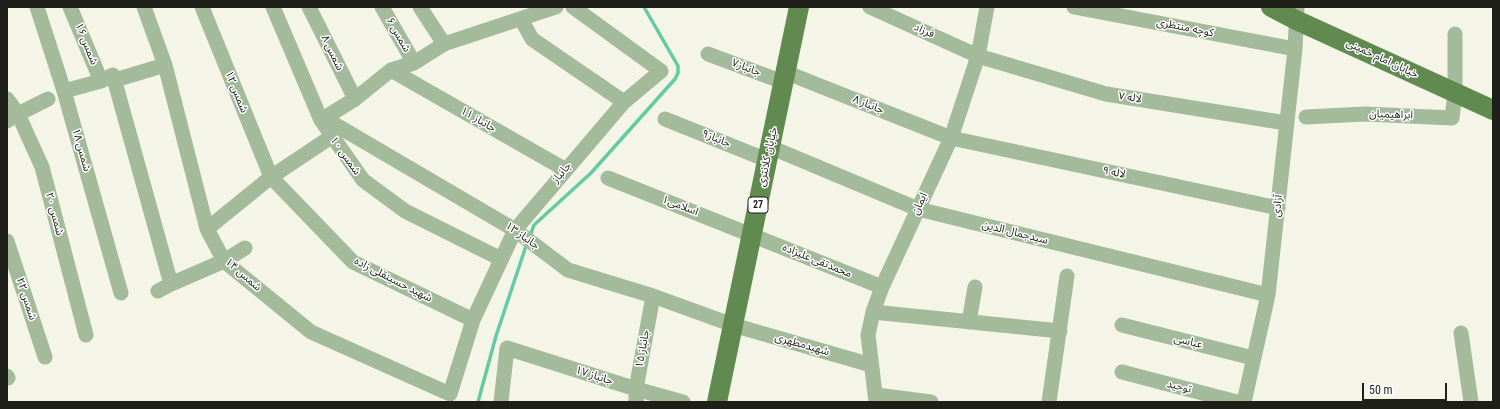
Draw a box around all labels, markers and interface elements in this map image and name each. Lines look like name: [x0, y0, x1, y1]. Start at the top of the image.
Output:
street label: شمس ۶: [383, 15, 413, 55]
street label: کوچه منتظری: [1155, 16, 1215, 40]
street label: شمس ۱۶: [72, 21, 100, 67]
street label: فرزاد: [912, 21, 936, 41]
street label: شمس ۸: [318, 33, 346, 73]
street label: خیابان امام خمینی: [1344, 36, 1420, 82]
street label: جانباز۷: [730, 56, 762, 80]
street label: شمس ۱۲: [222, 69, 250, 115]
street label: لاله ۷: [1117, 90, 1143, 106]
street label: جانباز ۸: [850, 93, 886, 117]
street label: جانباز ۱۱: [458, 105, 498, 135]
street label: ابراهیمیان: [1369, 108, 1413, 122]
street label: خیابان کلانتری: [755, 126, 781, 188]
street label: شمس ۱۸: [69, 127, 93, 173]
street label: جانباز۹: [700, 127, 732, 151]
street label: شمس ۱۰: [327, 134, 363, 178]
street label: جانباز: [549, 160, 575, 186]
street label: لاله ۹: [1101, 164, 1127, 182]
street label: شمس ۲۰: [42, 191, 66, 237]
street label: ایمان: [909, 191, 931, 217]
street label: اسلامی۱: [660, 193, 700, 219]
street label: آزادی: [1270, 194, 1286, 218]
road number: 27: [748, 197, 768, 213]
street label: سیدجمال الدین: [981, 218, 1049, 248]
street label: جانباز ۱۳: [502, 219, 542, 253]
street label: محمدتقی علیزاده: [780, 241, 854, 281]
street label: شهید حسینقلی زاده: [352, 255, 434, 305]
street label: شمس ۱۴: [222, 256, 264, 294]
street label: شمس ۲۲: [13, 276, 39, 322]
street label: جانباز ۱۵: [633, 329, 653, 369]
street label: شهیدمطهری: [773, 331, 831, 359]
street label: عباسی: [1172, 332, 1204, 352]
street label: جانباز ۱۷: [574, 364, 614, 388]
scale bar: [1364, 375, 1449, 401]
street label: توحید: [1165, 378, 1193, 396]
text: 50 m: [1369, 383, 1393, 397]

